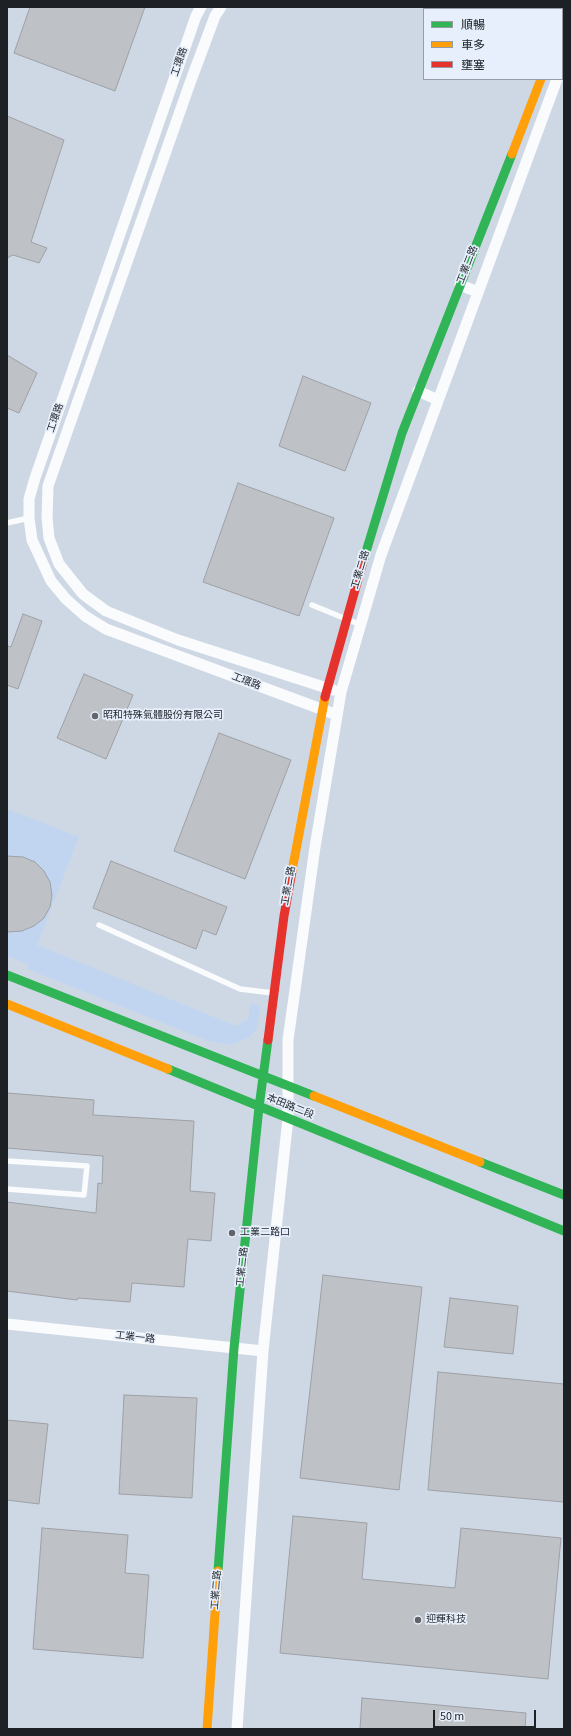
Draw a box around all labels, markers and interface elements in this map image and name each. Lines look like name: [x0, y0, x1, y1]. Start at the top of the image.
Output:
legend: [423, 8, 563, 80]
text: 順暢: [461, 17, 485, 34]
text: 車多: [461, 37, 485, 54]
street label: 工環路: [169, 46, 191, 78]
text: 壅塞: [461, 57, 485, 74]
street label: 工業二路: [455, 244, 481, 286]
street label: 工環路: [45, 402, 67, 434]
street label: 工業二路: [349, 549, 373, 591]
street label: 工環路: [230, 671, 262, 693]
place label: 昭和特殊氣體股份有限公司: [103, 710, 223, 722]
marker: 昭和特殊氣體股份有限公司: [90, 711, 100, 721]
street label: 工業二路: [280, 865, 298, 907]
street label: 本田路二段: [265, 1092, 315, 1122]
place label: 工業二路口: [240, 1227, 290, 1239]
marker: 工業二路口: [227, 1228, 237, 1238]
street label: 工業二路: [235, 1246, 251, 1288]
street label: 工業一路: [114, 1330, 156, 1346]
street label: 工業二路: [210, 1570, 224, 1610]
place label: 迎輝科技: [426, 1614, 466, 1626]
marker: 迎輝科技: [413, 1615, 423, 1625]
scale bar: [435, 1702, 538, 1728]
text: 50 m: [440, 1708, 464, 1725]

